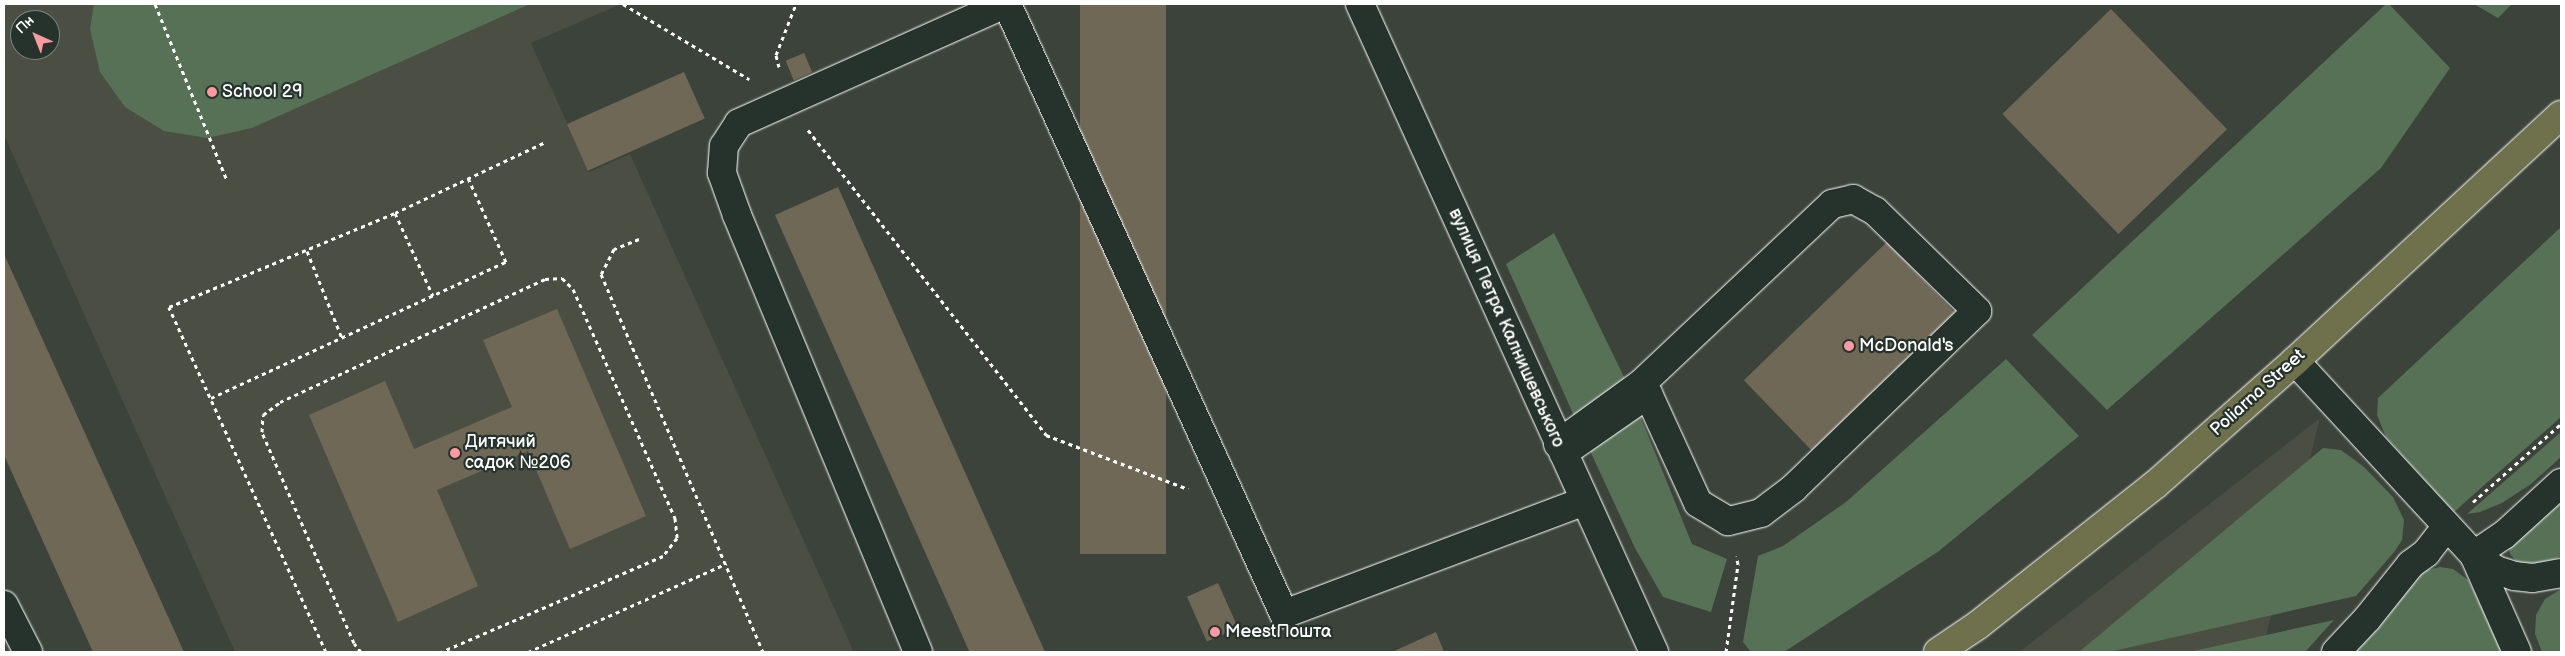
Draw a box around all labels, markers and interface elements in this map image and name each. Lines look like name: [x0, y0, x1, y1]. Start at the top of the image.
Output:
north arrow: [10, 10, 60, 60]
text: Пн: [12, 12, 38, 37]
place label: School 29: [222, 81, 303, 103]
marker: School 29: [206, 86, 218, 98]
street label: вулиця Петра Калнишевського: [1443, 205, 1569, 451]
place label: McDonald's: [1859, 335, 1953, 357]
marker: McDonald's: [1843, 340, 1855, 352]
street label: Poliarna Street: [2206, 345, 2310, 441]
place label: Дитячий садок №206: [465, 432, 571, 474]
marker: Дитячий садок №206: [449, 447, 461, 459]
place label: MeestПошта: [1225, 621, 1332, 643]
marker: MeestПошта: [1209, 626, 1221, 638]

